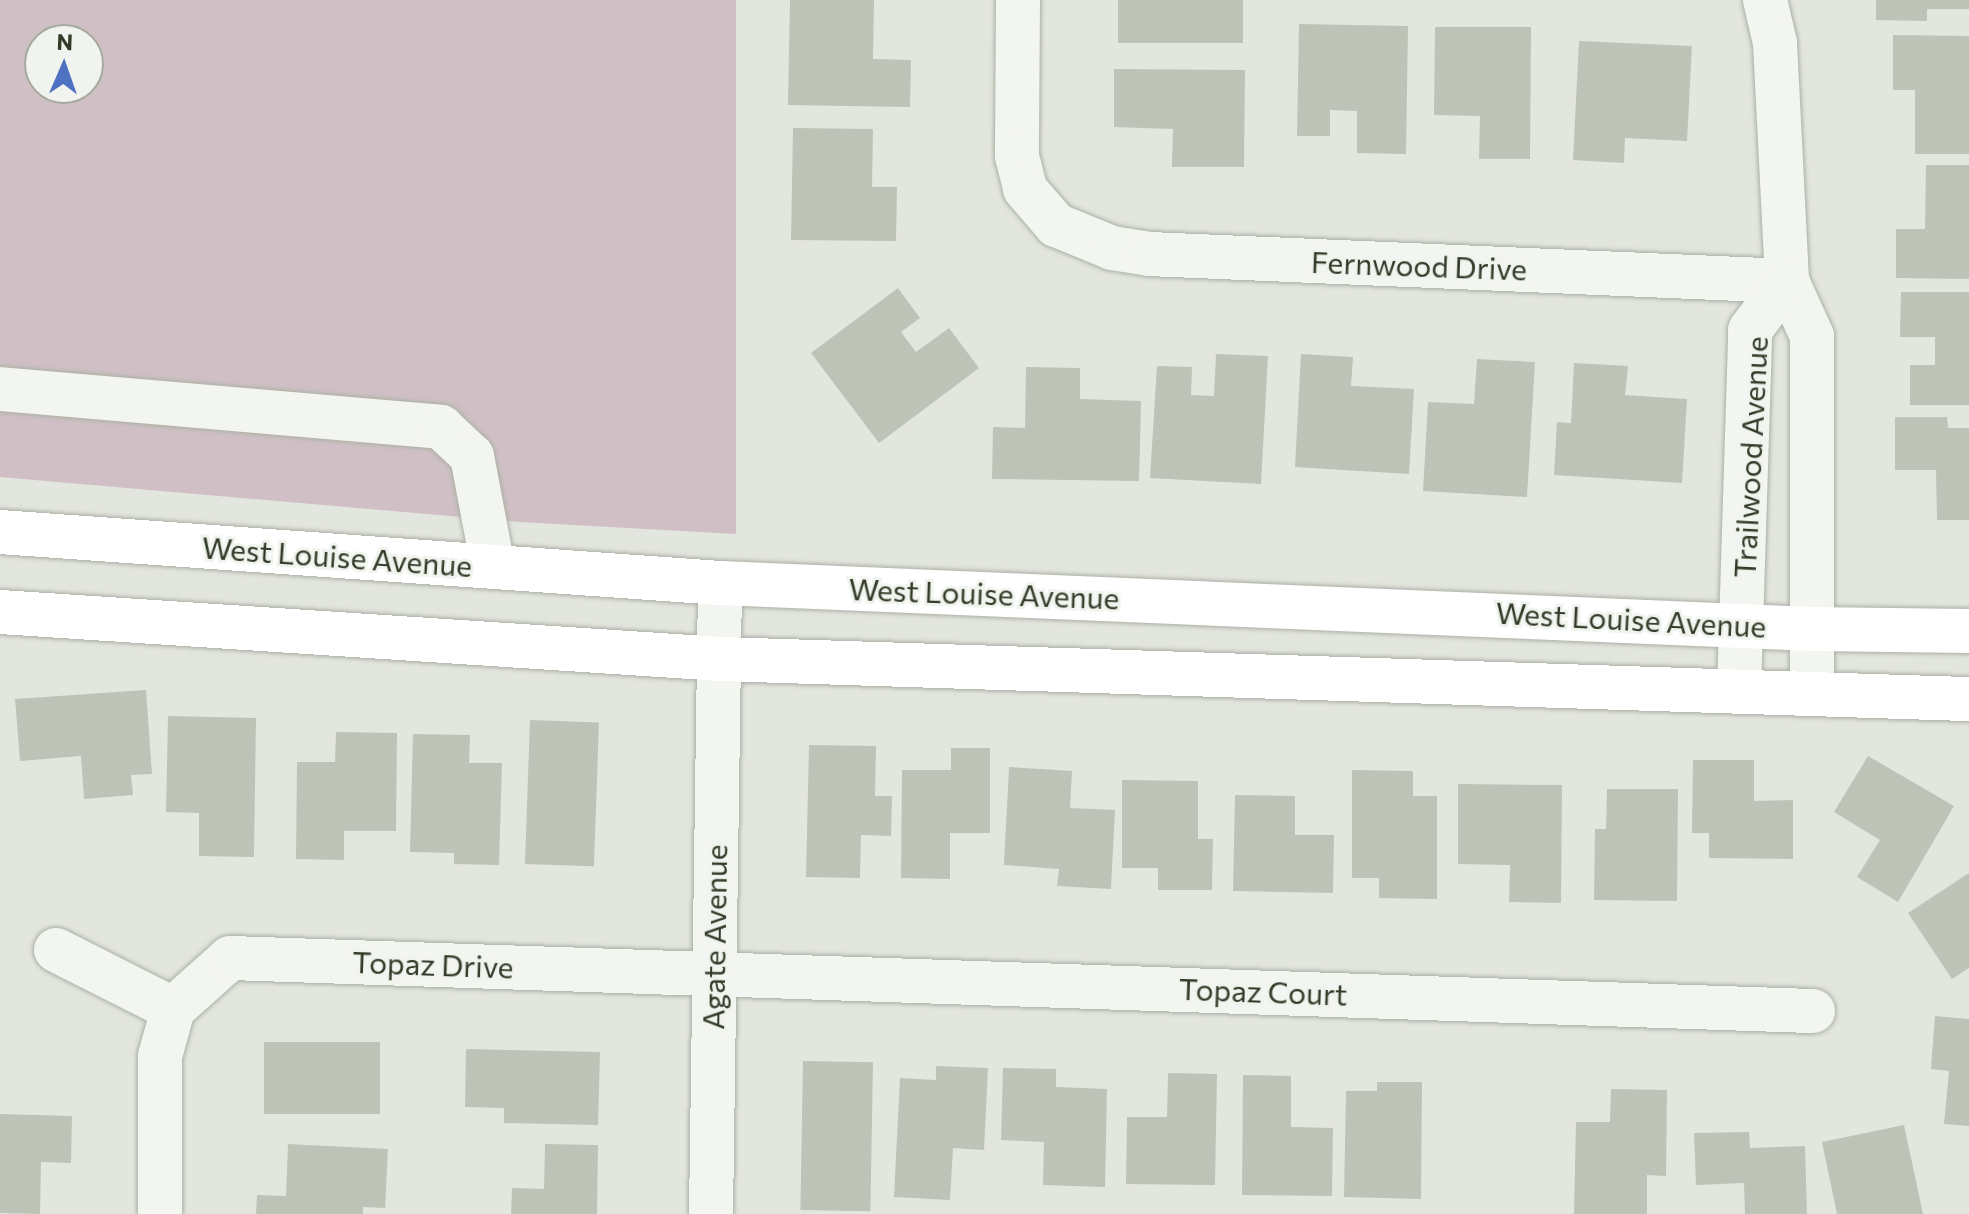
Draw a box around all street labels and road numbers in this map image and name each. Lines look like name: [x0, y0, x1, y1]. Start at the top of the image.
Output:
street label: Fernwood Drive: [1310, 243, 1528, 287]
street label: Trailwood Avenue: [1726, 335, 1774, 579]
street label: West Louise Avenue: [201, 529, 473, 583]
street label: West Louise Avenue: [848, 570, 1120, 616]
street label: West Louise Avenue: [1495, 594, 1767, 644]
street label: Agate Avenue: [694, 844, 734, 1030]
street label: Topaz Drive: [352, 943, 514, 985]
street label: Topaz Court: [1178, 970, 1348, 1012]

